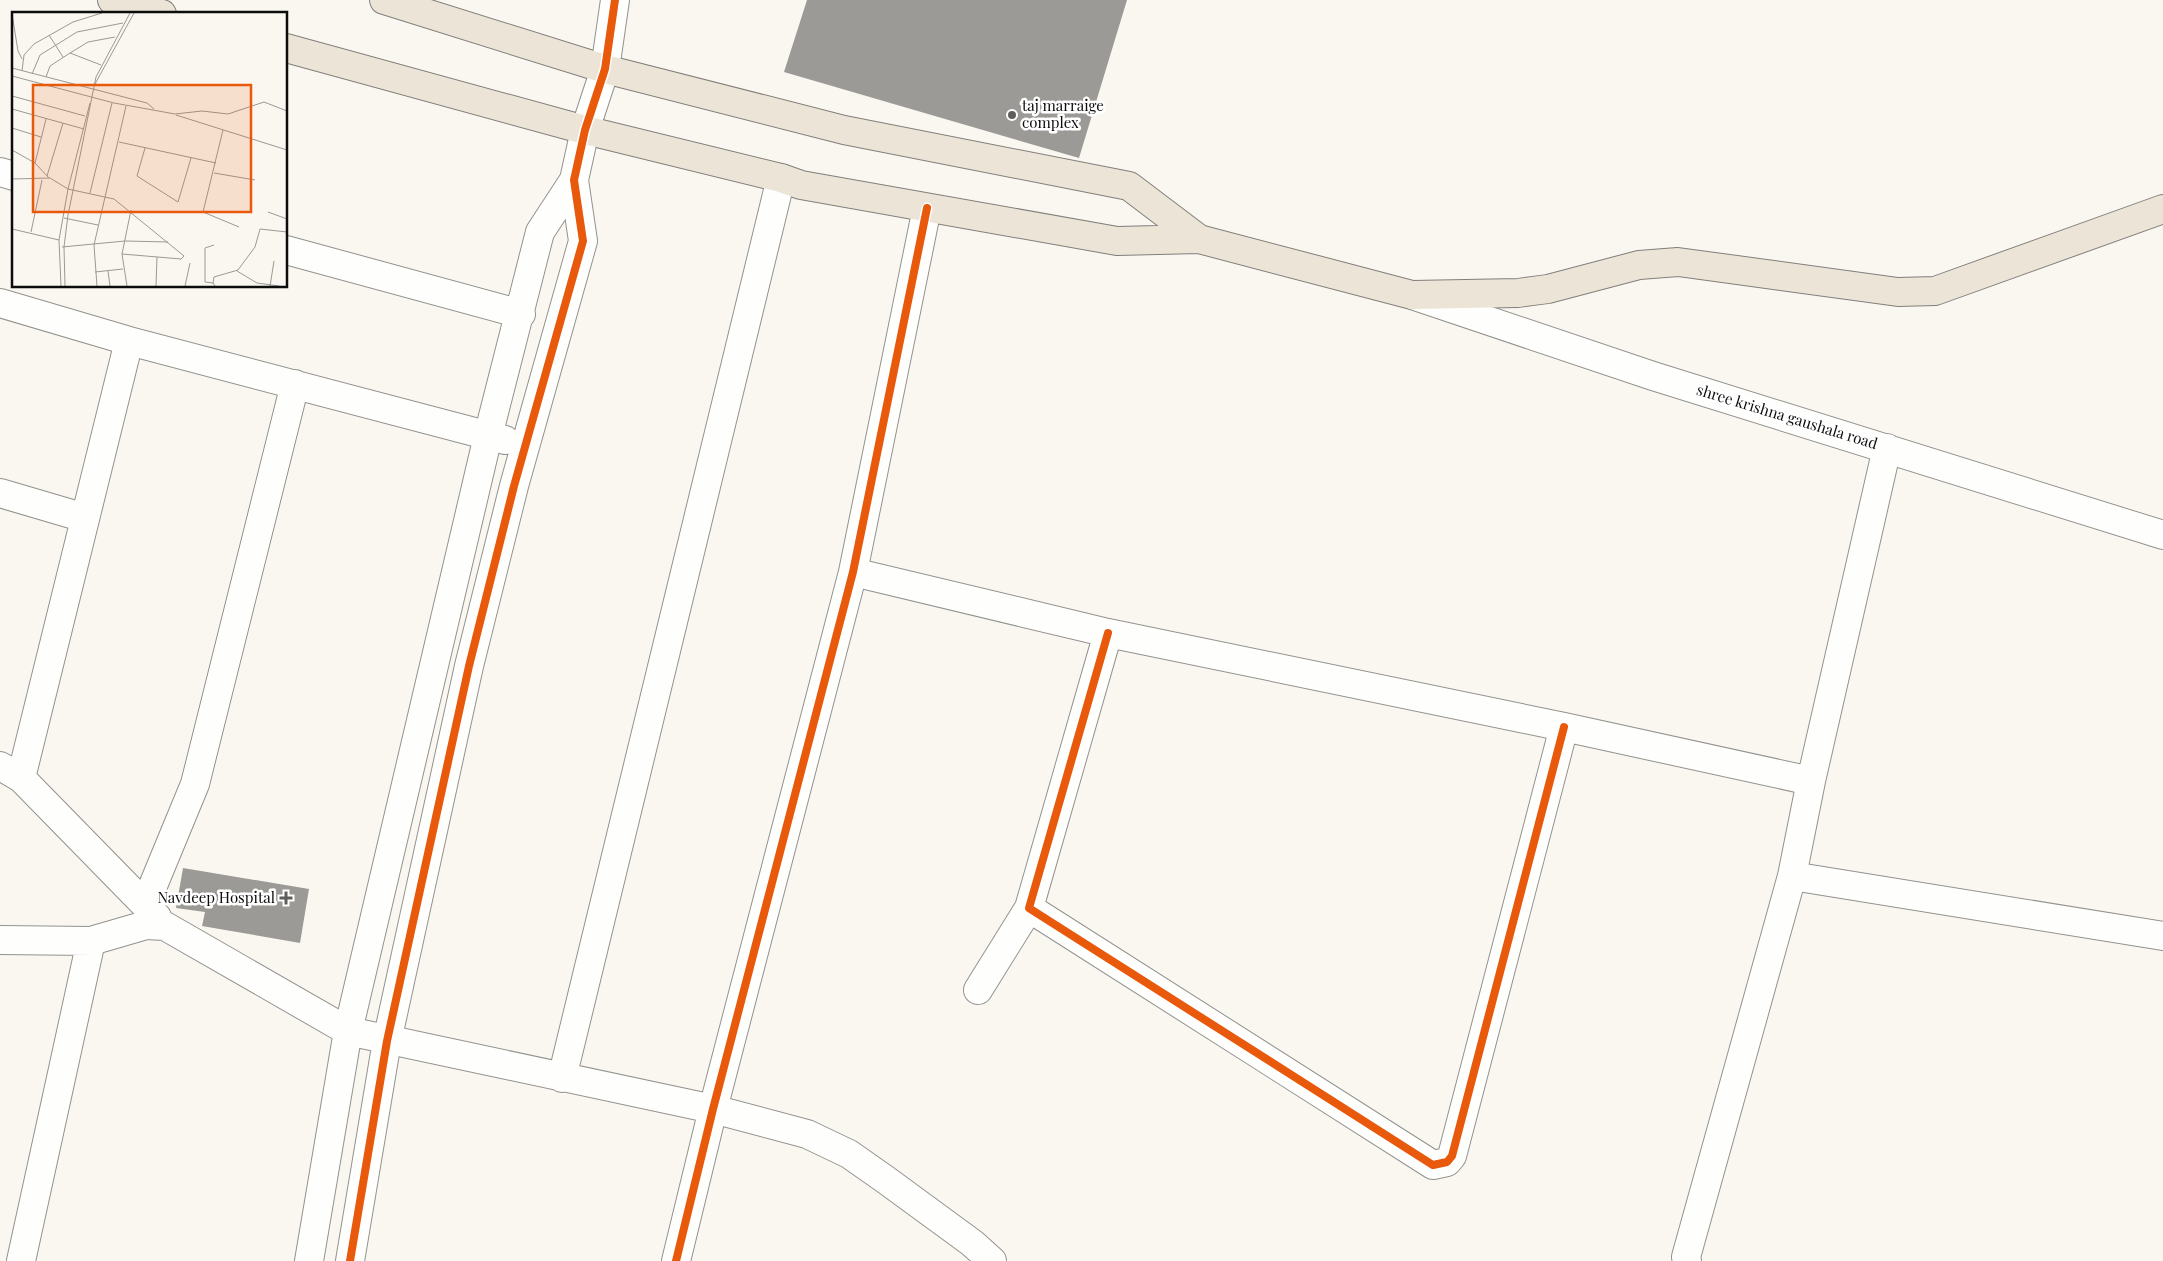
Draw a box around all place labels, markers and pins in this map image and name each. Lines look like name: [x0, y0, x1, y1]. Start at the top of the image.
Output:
place label: taj marraige complex: [1022, 95, 1104, 132]
marker: taj marraige complex: [1006, 109, 1018, 121]
place label: Navdeep Hospital: [158, 887, 275, 907]
marker: Navdeep Hospital: [279, 891, 293, 905]

